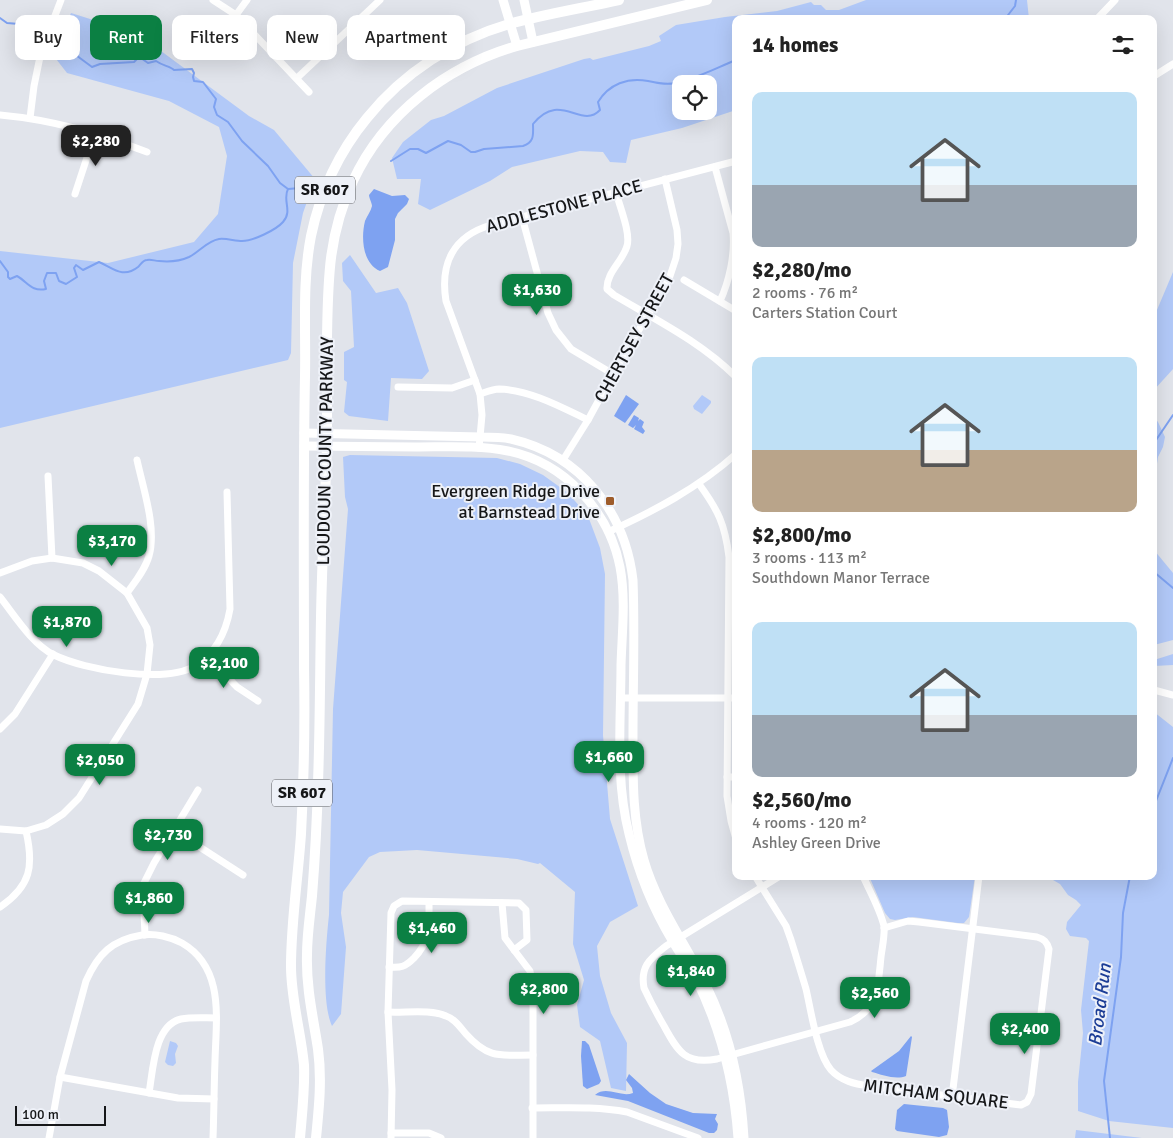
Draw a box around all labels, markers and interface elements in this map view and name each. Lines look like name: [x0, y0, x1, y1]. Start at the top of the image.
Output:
chip: Buy: [15, 15, 80, 60]
chip: Rent: [90, 15, 162, 60]
chip: Filters: [172, 15, 257, 60]
chip: New: [267, 15, 337, 60]
chip: Apartment: [347, 15, 465, 60]
icon: filters: [1109, 31, 1137, 59]
text: 14 homes: [752, 32, 838, 58]
map controls: [672, 75, 717, 120]
button: locate: [672, 75, 717, 120]
pin: $2,280: [55, 124, 137, 167]
icon: home: [900, 125, 990, 215]
text: $2,280: [72, 131, 120, 151]
street label: ADDLESTONE PLACE: [483, 175, 645, 237]
road number: SR 607: [295, 176, 355, 204]
text: $2,280/mo: [752, 257, 851, 283]
street label: CHERTSEY STREET: [589, 269, 679, 406]
pin: $1,630: [496, 274, 578, 316]
text: $1,630: [513, 280, 561, 300]
text: 2 rooms · 76 m²: [752, 283, 858, 303]
text: Carters Station Court: [752, 303, 897, 323]
street label: LOUDOUN COUNTY PARKWAY: [312, 336, 338, 566]
icon: home: [900, 390, 990, 480]
place label: Evergreen Ridge Drive at Barnstead Drive: [431, 480, 600, 523]
marker: Evergreen Ridge Drive at Barnstead Drive: [604, 495, 616, 507]
text: $2,800/mo: [752, 522, 851, 548]
pin: $3,170: [71, 524, 153, 567]
text: $3,170: [88, 531, 136, 551]
text: 3 rooms · 113 m²: [752, 548, 867, 568]
text: Southdown Manor Terrace: [752, 568, 930, 588]
pin: $1,870: [26, 606, 108, 648]
text: $1,870: [43, 612, 91, 632]
pin: $2,100: [183, 646, 265, 689]
text: $2,100: [200, 653, 248, 673]
icon: home: [900, 655, 990, 745]
pin: $1,660: [568, 740, 650, 783]
pin: $2,050: [59, 744, 141, 786]
text: $1,660: [585, 747, 633, 767]
text: $2,050: [76, 750, 124, 770]
road number: SR 607: [272, 780, 332, 806]
text: $2,560/mo: [752, 787, 851, 813]
text: 4 rooms · 120 m²: [752, 813, 867, 833]
pin: $2,730: [127, 818, 209, 861]
text: $2,730: [144, 825, 192, 845]
text: Ashley Green Drive: [752, 833, 881, 853]
pin: $1,860: [108, 882, 190, 924]
text: $1,860: [125, 888, 173, 908]
pin: $1,460: [391, 912, 473, 954]
text: $1,460: [408, 918, 456, 938]
pin: $1,840: [650, 954, 732, 997]
text: $1,840: [667, 961, 715, 981]
water label: Broad Run: [1083, 962, 1117, 1048]
pin: $2,800: [503, 972, 585, 1015]
pin: $2,560: [834, 976, 916, 1019]
text: $2,800: [520, 979, 568, 999]
text: $2,560: [851, 983, 899, 1003]
pin: $2,400: [984, 1012, 1066, 1055]
text: $2,400: [1001, 1019, 1049, 1039]
street label: MITCHAM SQUARE: [862, 1074, 1010, 1114]
scale bar: [15, 1103, 106, 1126]
text: 100 m: [22, 1106, 59, 1123]

